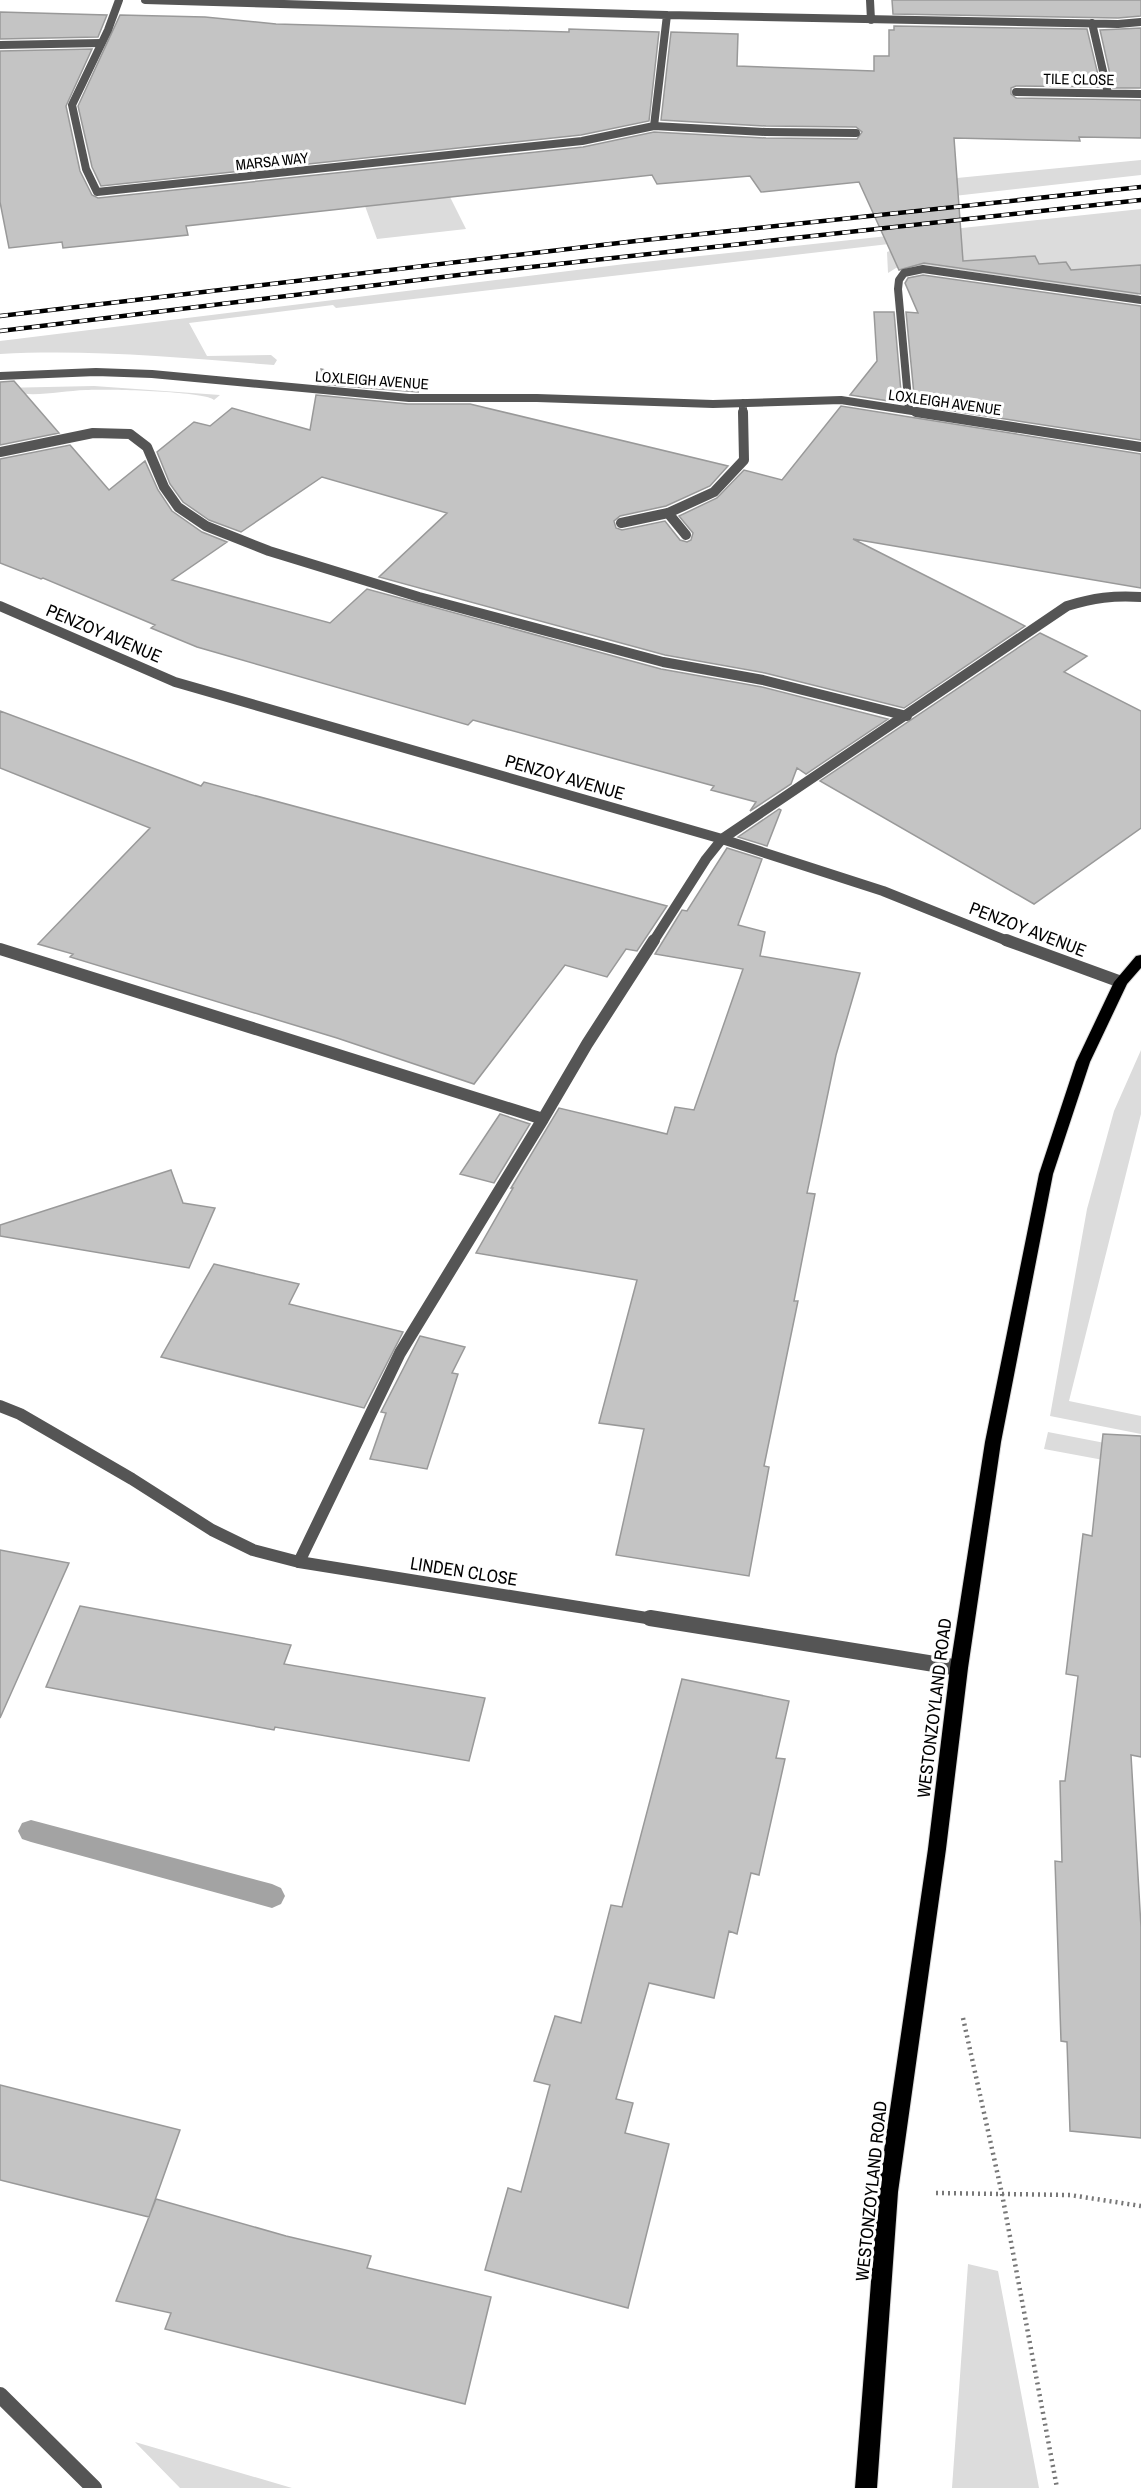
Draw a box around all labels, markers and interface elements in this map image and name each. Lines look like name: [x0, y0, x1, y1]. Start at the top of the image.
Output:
street label: TILE CLOSE: [1043, 68, 1115, 90]
street label: MARSA WAY: [235, 147, 310, 175]
street label: LOXLEIGH AVENUE: [314, 366, 430, 394]
street label: LOXLEIGH AVENUE: [887, 384, 1003, 420]
street label: PENZOY AVENUE: [42, 597, 166, 669]
street label: PENZOY AVENUE: [502, 748, 628, 806]
street label: PENZOY AVENUE: [966, 895, 1090, 963]
street label: LINDEN CLOSE: [409, 1550, 519, 1592]
street label: WESTONZOYLAND ROAD: [911, 1617, 957, 1799]
street label: WESTONZOYLAND ROAD: [849, 2100, 893, 2282]

